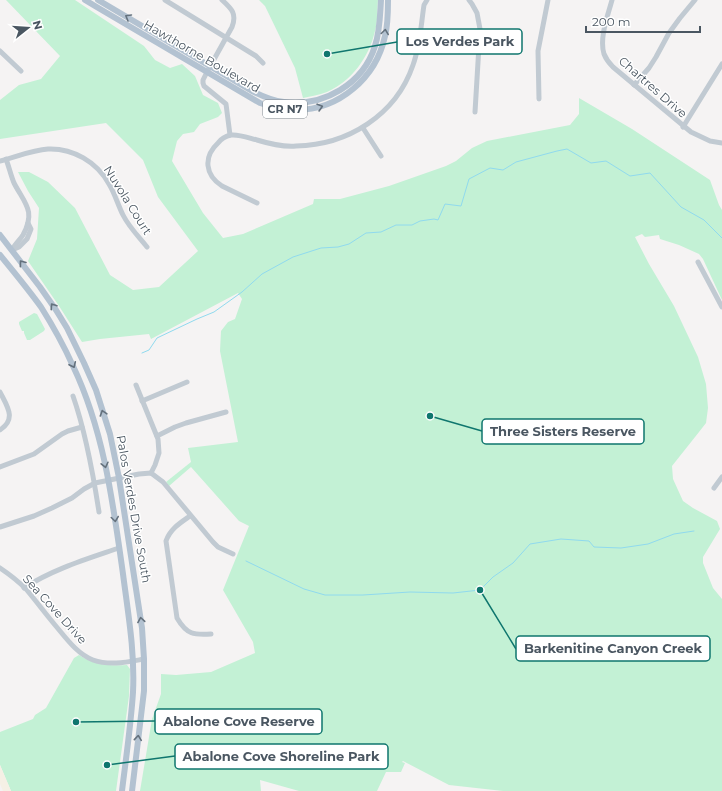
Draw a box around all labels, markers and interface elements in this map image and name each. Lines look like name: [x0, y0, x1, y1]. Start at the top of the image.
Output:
north arrow: [8, 8, 48, 48]
scale bar: [586, 8, 700, 34]
text: 200 m: [592, 14, 631, 29]
one-way arrow: [125, 15, 132, 22]
street label: Hawthorne Boulevard: [141, 16, 263, 96]
text: N: [30, 19, 46, 31]
one-way arrow: [380, 29, 389, 36]
callout: Los Verdes Park: [397, 29, 522, 54]
text: Los Verdes Park: [406, 33, 515, 49]
street label: Chartres Drive: [616, 53, 690, 121]
road number: CR N7: [263, 100, 307, 118]
one-way arrow: [317, 103, 323, 111]
street label: Nuvola Court: [101, 163, 155, 237]
one-way arrow: [20, 260, 27, 267]
one-way arrow: [50, 303, 58, 310]
one-way arrow: [68, 360, 76, 368]
one-way arrow: [99, 410, 108, 417]
callout: Three Sisters Reserve: [482, 419, 644, 444]
text: Three Sisters Reserve: [490, 423, 636, 439]
street label: Palos Verdes Drive South: [114, 434, 154, 584]
one-way arrow: [101, 461, 109, 468]
one-way arrow: [110, 516, 119, 522]
street label: Sea Cove Drive: [20, 571, 90, 647]
one-way arrow: [137, 617, 146, 623]
callout: Barkenitine Canyon Creek: [516, 636, 710, 661]
text: Barkenitine Canyon Creek: [524, 640, 703, 656]
callout: Abalone Cove Reserve: [155, 709, 322, 734]
text: Abalone Cove Reserve: [162, 713, 315, 729]
one-way arrow: [134, 735, 143, 741]
callout: Abalone Cove Shoreline Park: [175, 744, 388, 769]
text: Abalone Cove Shoreline Park: [182, 748, 380, 764]

